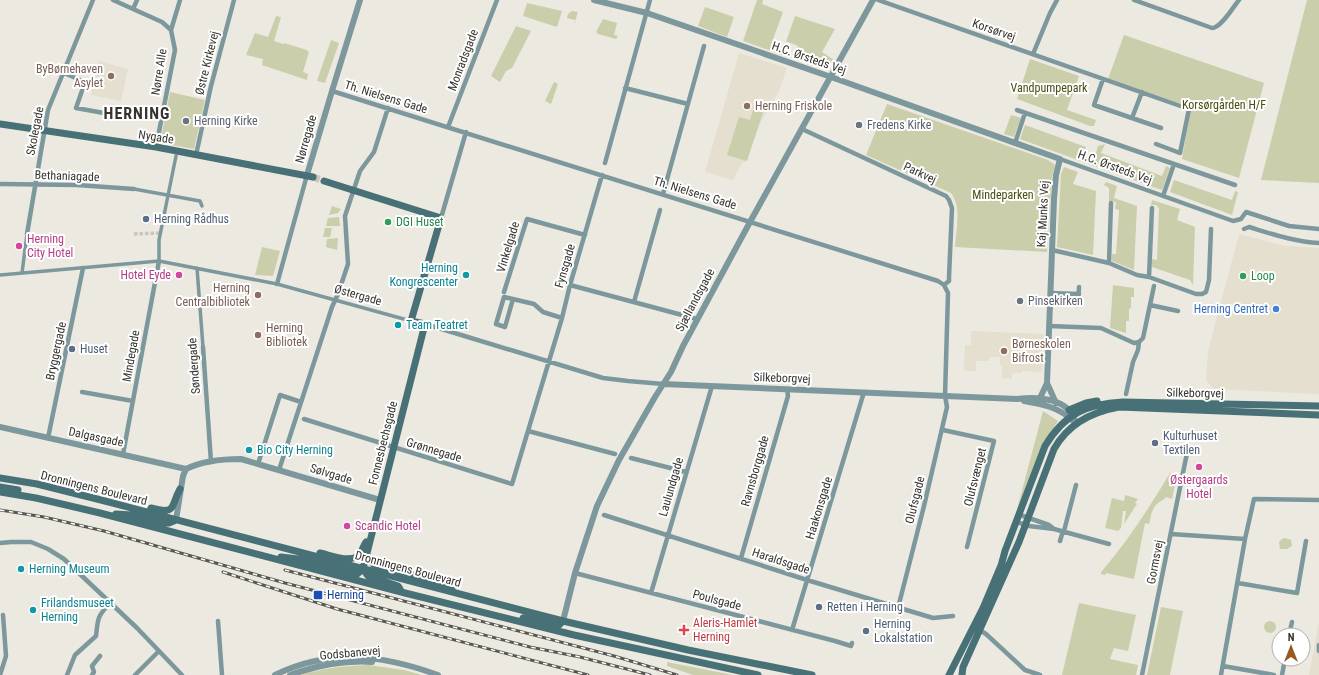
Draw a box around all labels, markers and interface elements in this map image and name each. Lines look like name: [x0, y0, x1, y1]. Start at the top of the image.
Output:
street label: Korsørvej: [971, 16, 1017, 44]
street label: Monradsgade: [445, 27, 481, 93]
street label: Østre Kirkevej: [192, 30, 222, 96]
street label: H.C. Ørsteds Vej: [770, 39, 848, 77]
street label: Nørre Alle: [148, 47, 170, 96]
place label: ByBørnehaven Asylet: [36, 62, 103, 90]
marker: ByBørnehaven Asylet: [106, 71, 116, 81]
street label: Th. Nielsens Gade: [343, 78, 430, 116]
park label: Vandpumpepark: [1011, 81, 1088, 95]
park label: Korsørgården H/F: [1182, 98, 1266, 112]
place label: Herning Friskole: [755, 99, 832, 113]
marker: Herning Friskole: [742, 101, 752, 111]
district label: HERNING: [104, 104, 170, 123]
street label: Skolegade: [23, 105, 47, 157]
street label: Nørregade: [292, 113, 320, 165]
place label: Herning Kirke: [194, 114, 258, 128]
marker: Herning Kirke: [181, 116, 191, 126]
place label: Fredens Kirke: [867, 118, 932, 132]
marker: Fredens Kirke: [854, 120, 864, 130]
street label: Nygade: [137, 127, 175, 147]
street label: H.C. Ørsteds Vej: [1076, 147, 1154, 187]
street label: Parkvej: [901, 159, 939, 187]
street label: Bethaniagade: [34, 168, 100, 184]
street label: Th. Nielsens Gade: [652, 174, 739, 212]
street label: Kaj Munks Vej: [1034, 180, 1052, 248]
park label: Mindeparken: [972, 188, 1034, 202]
place label: Herning Rådhus: [154, 212, 229, 226]
marker: Herning Rådhus: [141, 214, 151, 224]
place label: DGI Huset: [396, 215, 444, 229]
marker: DGI Huset: [383, 217, 393, 227]
street label: Vinkelgade: [494, 220, 522, 274]
place label: Herning City Hotel: [27, 232, 73, 260]
marker: Herning City Hotel: [14, 241, 24, 251]
street label: Fynsgade: [552, 242, 578, 290]
place label: Herning Kongrescenter: [389, 261, 458, 289]
street label: Sjællandsgade: [673, 266, 718, 334]
place label: Hotel Eyde: [121, 268, 171, 282]
place label: Loop: [1251, 269, 1275, 283]
marker: Hotel Eyde: [174, 270, 184, 280]
marker: Herning Kongrescenter: [461, 270, 471, 280]
marker: Loop: [1238, 271, 1248, 281]
place label: Herning Centralbibliotek: [176, 281, 251, 309]
street label: Østergade: [333, 282, 384, 309]
marker: Herning Centralbibliotek: [253, 290, 263, 300]
place label: Pinsekirken: [1028, 294, 1083, 308]
marker: Pinsekirken: [1015, 296, 1025, 306]
place label: Herning Centret: [1194, 302, 1268, 316]
marker: Herning Centret: [1271, 304, 1281, 314]
place label: Team Teatret: [406, 318, 468, 332]
street label: Bryggergade: [43, 320, 69, 382]
marker: Team Teatret: [393, 320, 403, 330]
place label: Herning Bibliotek: [266, 321, 308, 349]
street label: Mindegade: [120, 329, 143, 383]
marker: Herning Bibliotek: [253, 330, 263, 340]
street label: Søndergade: [185, 337, 203, 395]
place label: Børneskolen Bifrost: [1012, 337, 1071, 365]
place label: Huset: [80, 342, 108, 356]
marker: Huset: [67, 344, 77, 354]
marker: Børneskolen Bifrost: [999, 346, 1009, 356]
street label: Silkeborgvej: [753, 370, 811, 386]
street label: Silkeborgvej: [1166, 385, 1224, 401]
street label: Fonnesbechsgade: [366, 399, 400, 486]
street label: Dalgasgade: [67, 424, 125, 450]
place label: Kulturhuset Textilen: [1163, 429, 1218, 457]
street label: Ravnsborggade: [738, 434, 772, 508]
street label: Grønnegade: [405, 435, 464, 465]
marker: Kulturhuset Textilen: [1150, 438, 1160, 448]
place label: Bio City Herning: [257, 443, 333, 457]
marker: Bio City Herning: [244, 445, 254, 455]
street label: Olufsvænget: [961, 446, 989, 508]
street label: Laulundgade: [656, 455, 686, 518]
street label: Sølvgade: [308, 461, 354, 487]
marker: Østergaards Hotel: [1194, 462, 1204, 472]
street label: Dronningens Boulevard: [39, 468, 149, 508]
place label: Østergaards Hotel: [1170, 473, 1228, 501]
street label: Haakonsgade: [803, 475, 835, 541]
street label: Olufsgade: [902, 475, 928, 525]
place label: Scandic Hotel: [355, 519, 421, 533]
marker: Scandic Hotel: [342, 521, 352, 531]
street label: Gormsvej: [1144, 539, 1166, 585]
street label: Haraldsgade: [750, 545, 812, 577]
street label: Dronningens Boulevard: [353, 548, 463, 590]
place label: Herning Museum: [29, 562, 110, 576]
marker: Herning Museum: [16, 564, 26, 574]
street label: Poulsgade: [691, 587, 743, 613]
place label: Herning: [327, 588, 364, 602]
marker: Herning: [312, 589, 324, 601]
place label: Frilandsmuseet Herning: [41, 596, 114, 624]
place label: Retten i Herning: [827, 600, 903, 614]
marker: Retten i Herning: [814, 602, 824, 612]
marker: Frilandsmuseet Herning: [28, 605, 38, 615]
place label: Aleris-Hamlet Herning: [693, 616, 758, 644]
place label: Herning Lokalstation: [874, 617, 933, 645]
marker: Aleris-Hamlet Herning: [678, 624, 690, 636]
marker: Herning Lokalstation: [861, 626, 871, 636]
north arrow: [1271, 627, 1311, 667]
text: N: [1288, 631, 1295, 644]
street label: Godsbanevej: [319, 643, 381, 663]

